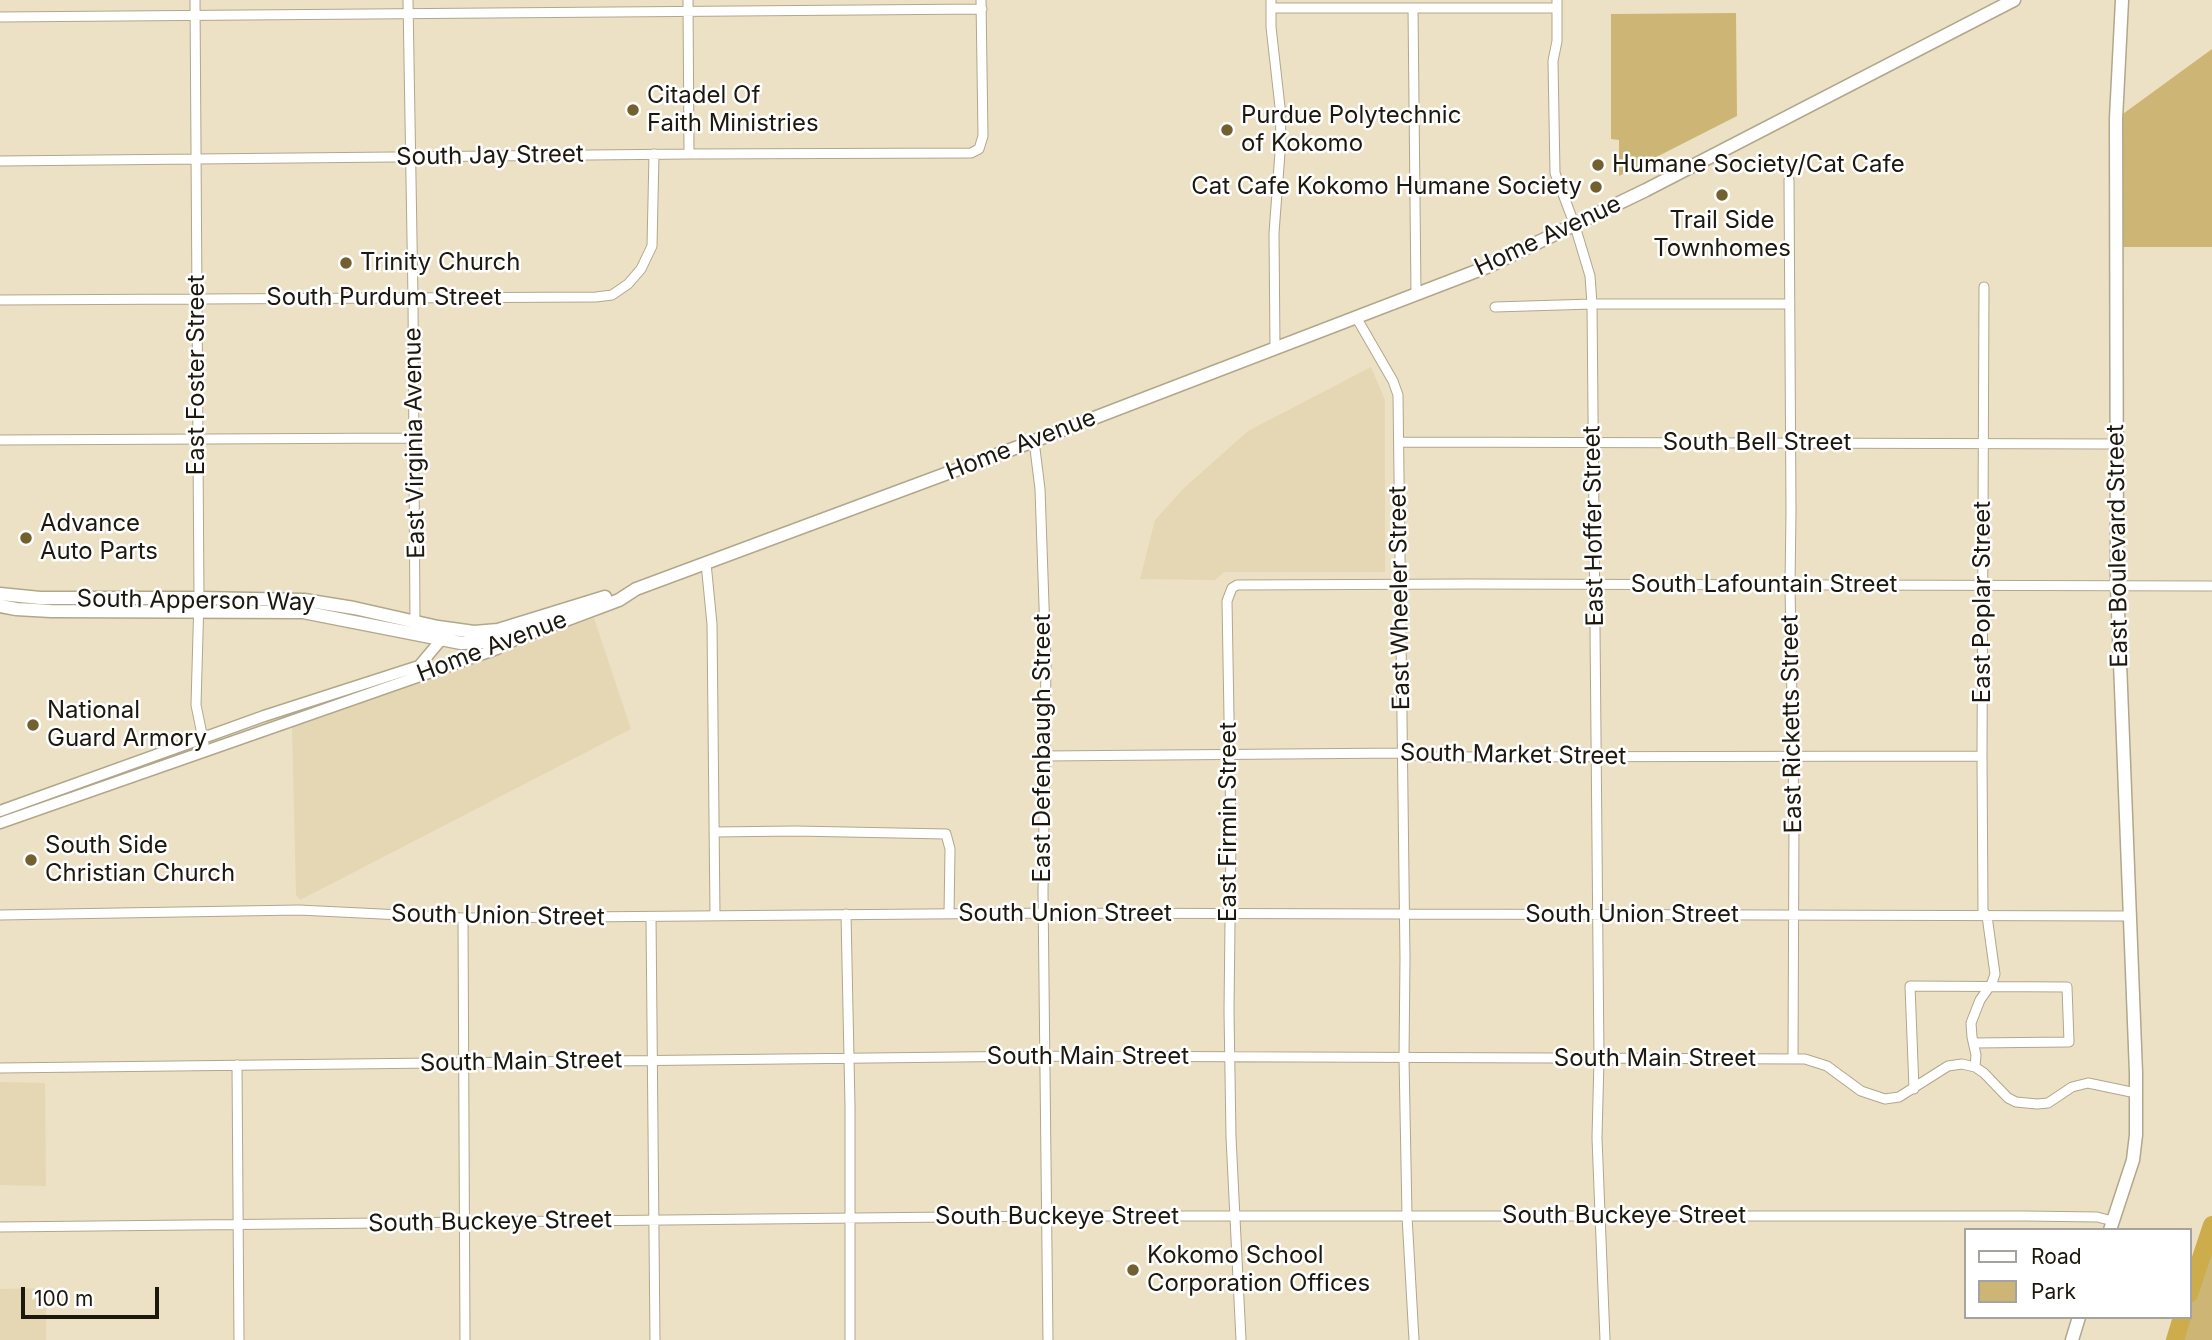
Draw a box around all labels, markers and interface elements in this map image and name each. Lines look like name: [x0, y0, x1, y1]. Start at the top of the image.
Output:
place label: Citadel Of Faith Ministries: [647, 82, 819, 138]
marker: Citadel Of Faith Ministries: [625, 102, 641, 118]
place label: Purdue Polytechnic of Kokomo: [1241, 102, 1461, 158]
marker: Purdue Polytechnic of Kokomo: [1219, 122, 1235, 138]
street label: South Jay Street: [396, 140, 584, 172]
place label: Humane Society/Cat Cafe: [1612, 151, 1905, 179]
marker: Humane Society/Cat Cafe: [1590, 157, 1606, 173]
place label: Cat Cafe Kokomo Humane Society: [1191, 173, 1582, 201]
marker: Cat Cafe Kokomo Humane Society: [1588, 179, 1604, 195]
marker: Trail Side Townhomes: [1714, 187, 1730, 203]
street label: Home Avenue: [1470, 189, 1626, 283]
place label: Trail Side Townhomes: [1653, 207, 1791, 263]
place label: Trinity Church: [360, 249, 520, 277]
marker: Trinity Church: [338, 255, 354, 271]
street label: East Foster Street: [183, 275, 211, 475]
street label: South Purdum Street: [266, 284, 502, 312]
street label: East Virginia Avenue: [399, 327, 431, 559]
street label: Home Avenue: [942, 403, 1100, 487]
street label: East Boulevard Street: [2101, 424, 2135, 668]
street label: East Hoffer Street: [1578, 425, 1610, 627]
street label: South Bell Street: [1663, 429, 1851, 457]
street label: East Wheeler Street: [1384, 486, 1416, 710]
street label: East Poplar Street: [1969, 501, 1997, 703]
place label: Advance Auto Parts: [40, 510, 158, 566]
marker: Advance Auto Parts: [18, 530, 34, 546]
street label: South Lafountain Street: [1631, 571, 1897, 599]
street label: South Apperson Way: [76, 585, 316, 617]
street label: Home Avenue: [413, 605, 571, 689]
street label: East Defenbaugh Street: [1029, 614, 1057, 882]
street label: East Ricketts Street: [1776, 614, 1808, 834]
place label: National Guard Armory: [47, 697, 207, 753]
marker: National Guard Armory: [25, 717, 41, 733]
street label: East Firmin Street: [1215, 722, 1243, 922]
street label: South Market Street: [1400, 739, 1626, 771]
place label: South Side Christian Church: [45, 832, 235, 888]
marker: South Side Christian Church: [23, 852, 39, 868]
street label: South Union Street: [391, 900, 605, 932]
street label: South Union Street: [958, 900, 1172, 928]
street label: South Union Street: [1525, 901, 1739, 929]
street label: South Main Street: [987, 1043, 1189, 1071]
street label: South Main Street: [1554, 1045, 1756, 1073]
street label: South Main Street: [420, 1046, 622, 1078]
street label: South Buckeye Street: [1502, 1202, 1746, 1230]
street label: South Buckeye Street: [935, 1203, 1179, 1231]
street label: South Buckeye Street: [368, 1205, 612, 1239]
legend: [1964, 1228, 2191, 1319]
place label: Kokomo School Corporation Offices: [1147, 1242, 1370, 1298]
text: Road: [2031, 1244, 2082, 1269]
marker: Kokomo School Corporation Offices: [1125, 1262, 1141, 1278]
scale bar: [24, 1274, 163, 1318]
text: Park: [2031, 1279, 2076, 1304]
text: 100 m: [34, 1286, 93, 1311]

